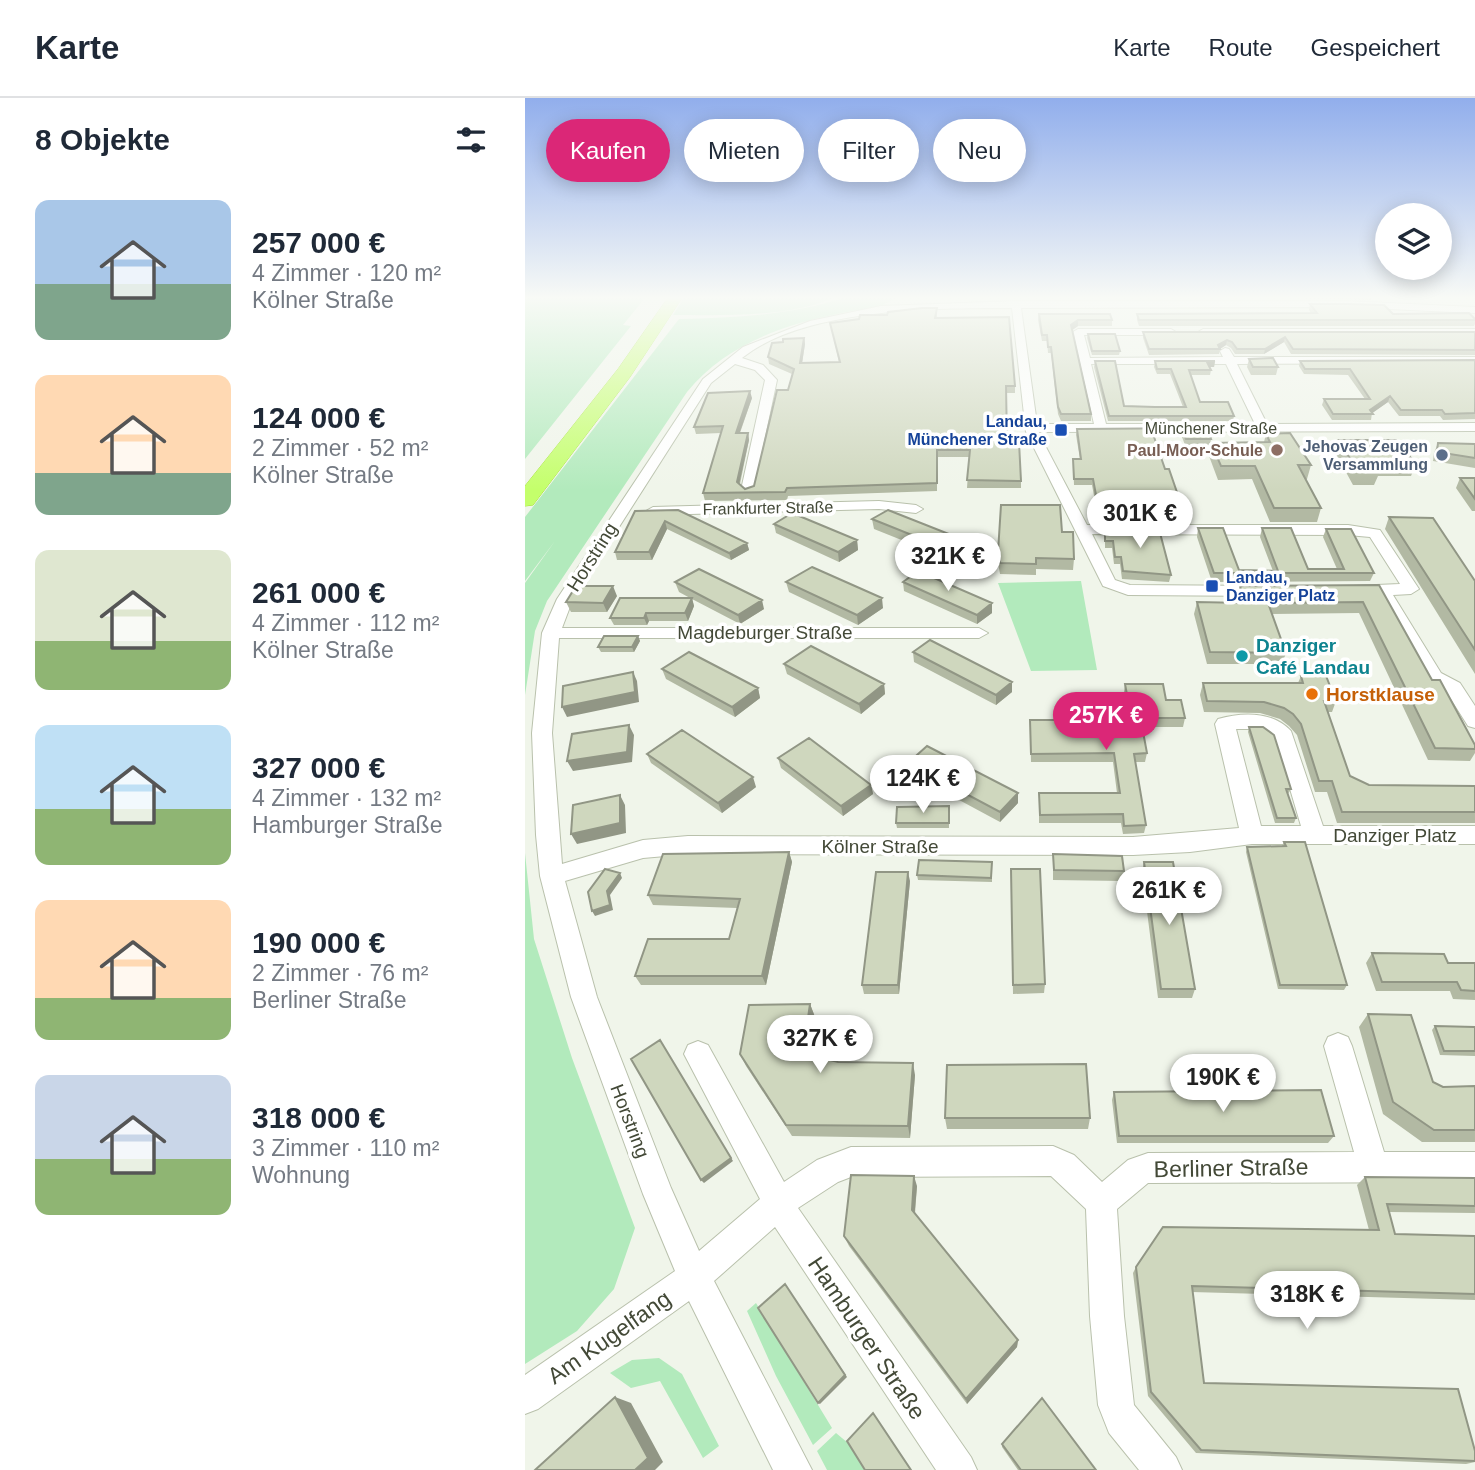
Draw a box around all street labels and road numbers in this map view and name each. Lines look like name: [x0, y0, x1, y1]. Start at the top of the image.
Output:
street label: Münchener Straße: [1145, 420, 1277, 437]
street label: Frankfurter Straße: [703, 498, 834, 518]
street label: Horstring: [563, 519, 621, 595]
street label: Magdeburger Straße: [677, 622, 853, 643]
street label: Danziger Platz: [1333, 825, 1457, 846]
street label: Kölner Straße: [821, 836, 939, 857]
street label: Horstring: [606, 1081, 654, 1161]
street label: Berliner Straße: [1153, 1154, 1309, 1182]
street label: Hamburger Straße: [803, 1252, 931, 1424]
street label: Am Kugelfang: [542, 1285, 676, 1389]

